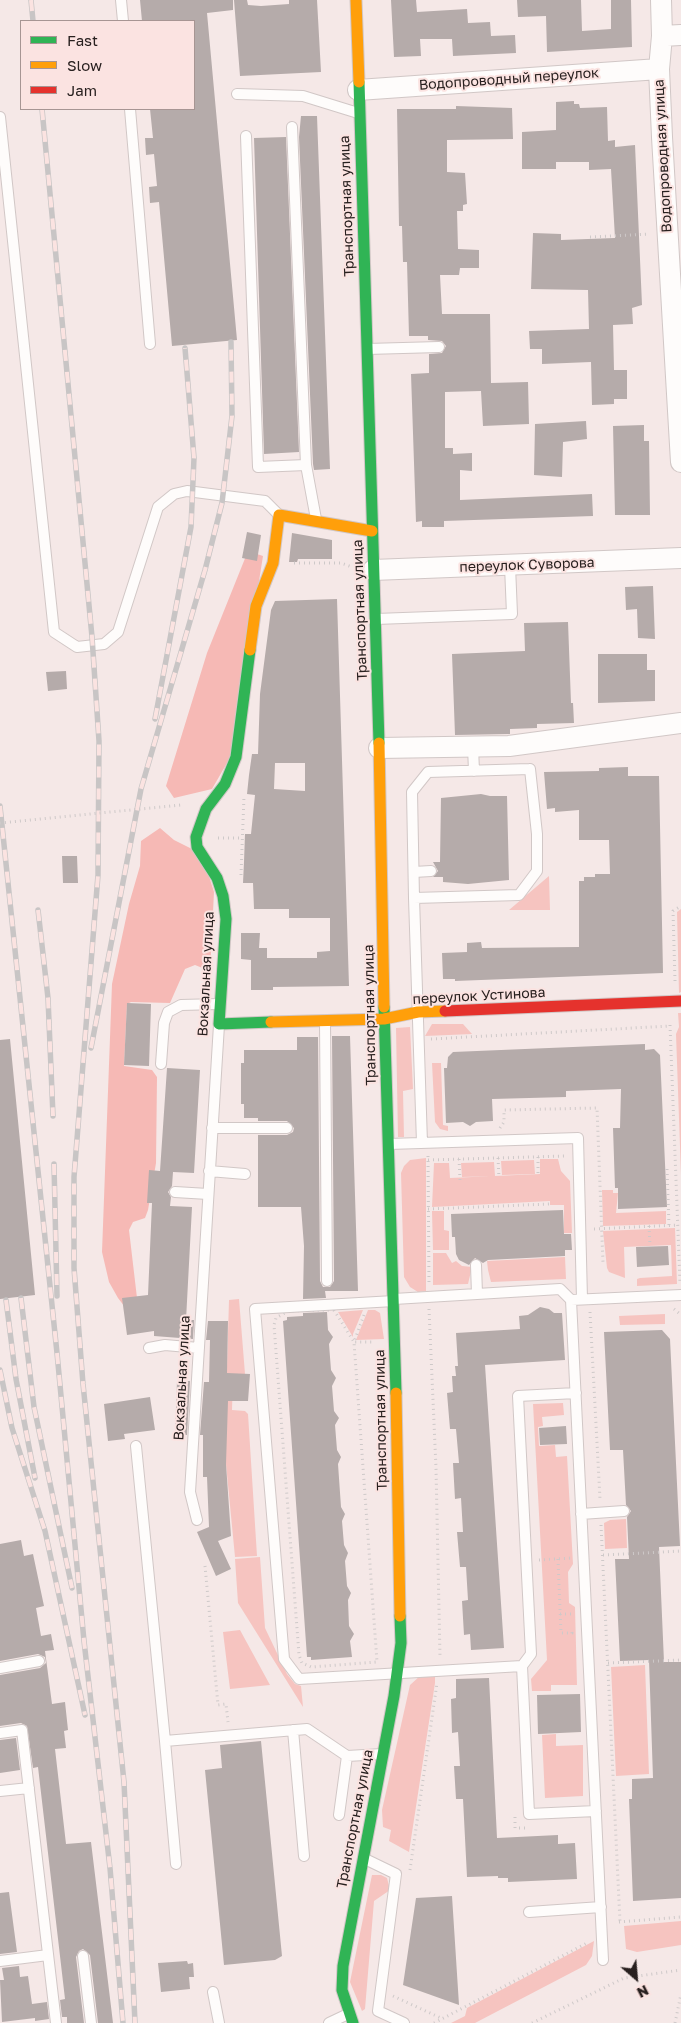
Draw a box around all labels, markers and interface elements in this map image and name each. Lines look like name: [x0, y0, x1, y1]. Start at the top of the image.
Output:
legend: [20, 20, 195, 110]
text: Fast: [67, 31, 98, 49]
text: Slow: [67, 56, 102, 74]
street label: Водопроводный переулок: [418, 64, 600, 94]
street label: Водопроводная улица: [651, 79, 675, 233]
text: Jam: [67, 81, 97, 99]
street label: Транспортная улица: [336, 135, 358, 277]
street label: Транспортная улица: [349, 539, 371, 681]
street label: переулок Суворова: [459, 554, 595, 576]
street label: Вокзальная улица: [194, 911, 218, 1037]
street label: Транспортная улица: [360, 944, 380, 1086]
street label: переулок Устинова: [412, 984, 546, 1008]
street label: Вокзальная улица: [170, 1315, 194, 1441]
street label: Транспортная улица: [371, 1349, 391, 1491]
street label: Транспортная улица: [333, 1748, 377, 1890]
north arrow: [611, 1953, 661, 2003]
text: N: [634, 1982, 652, 2002]

